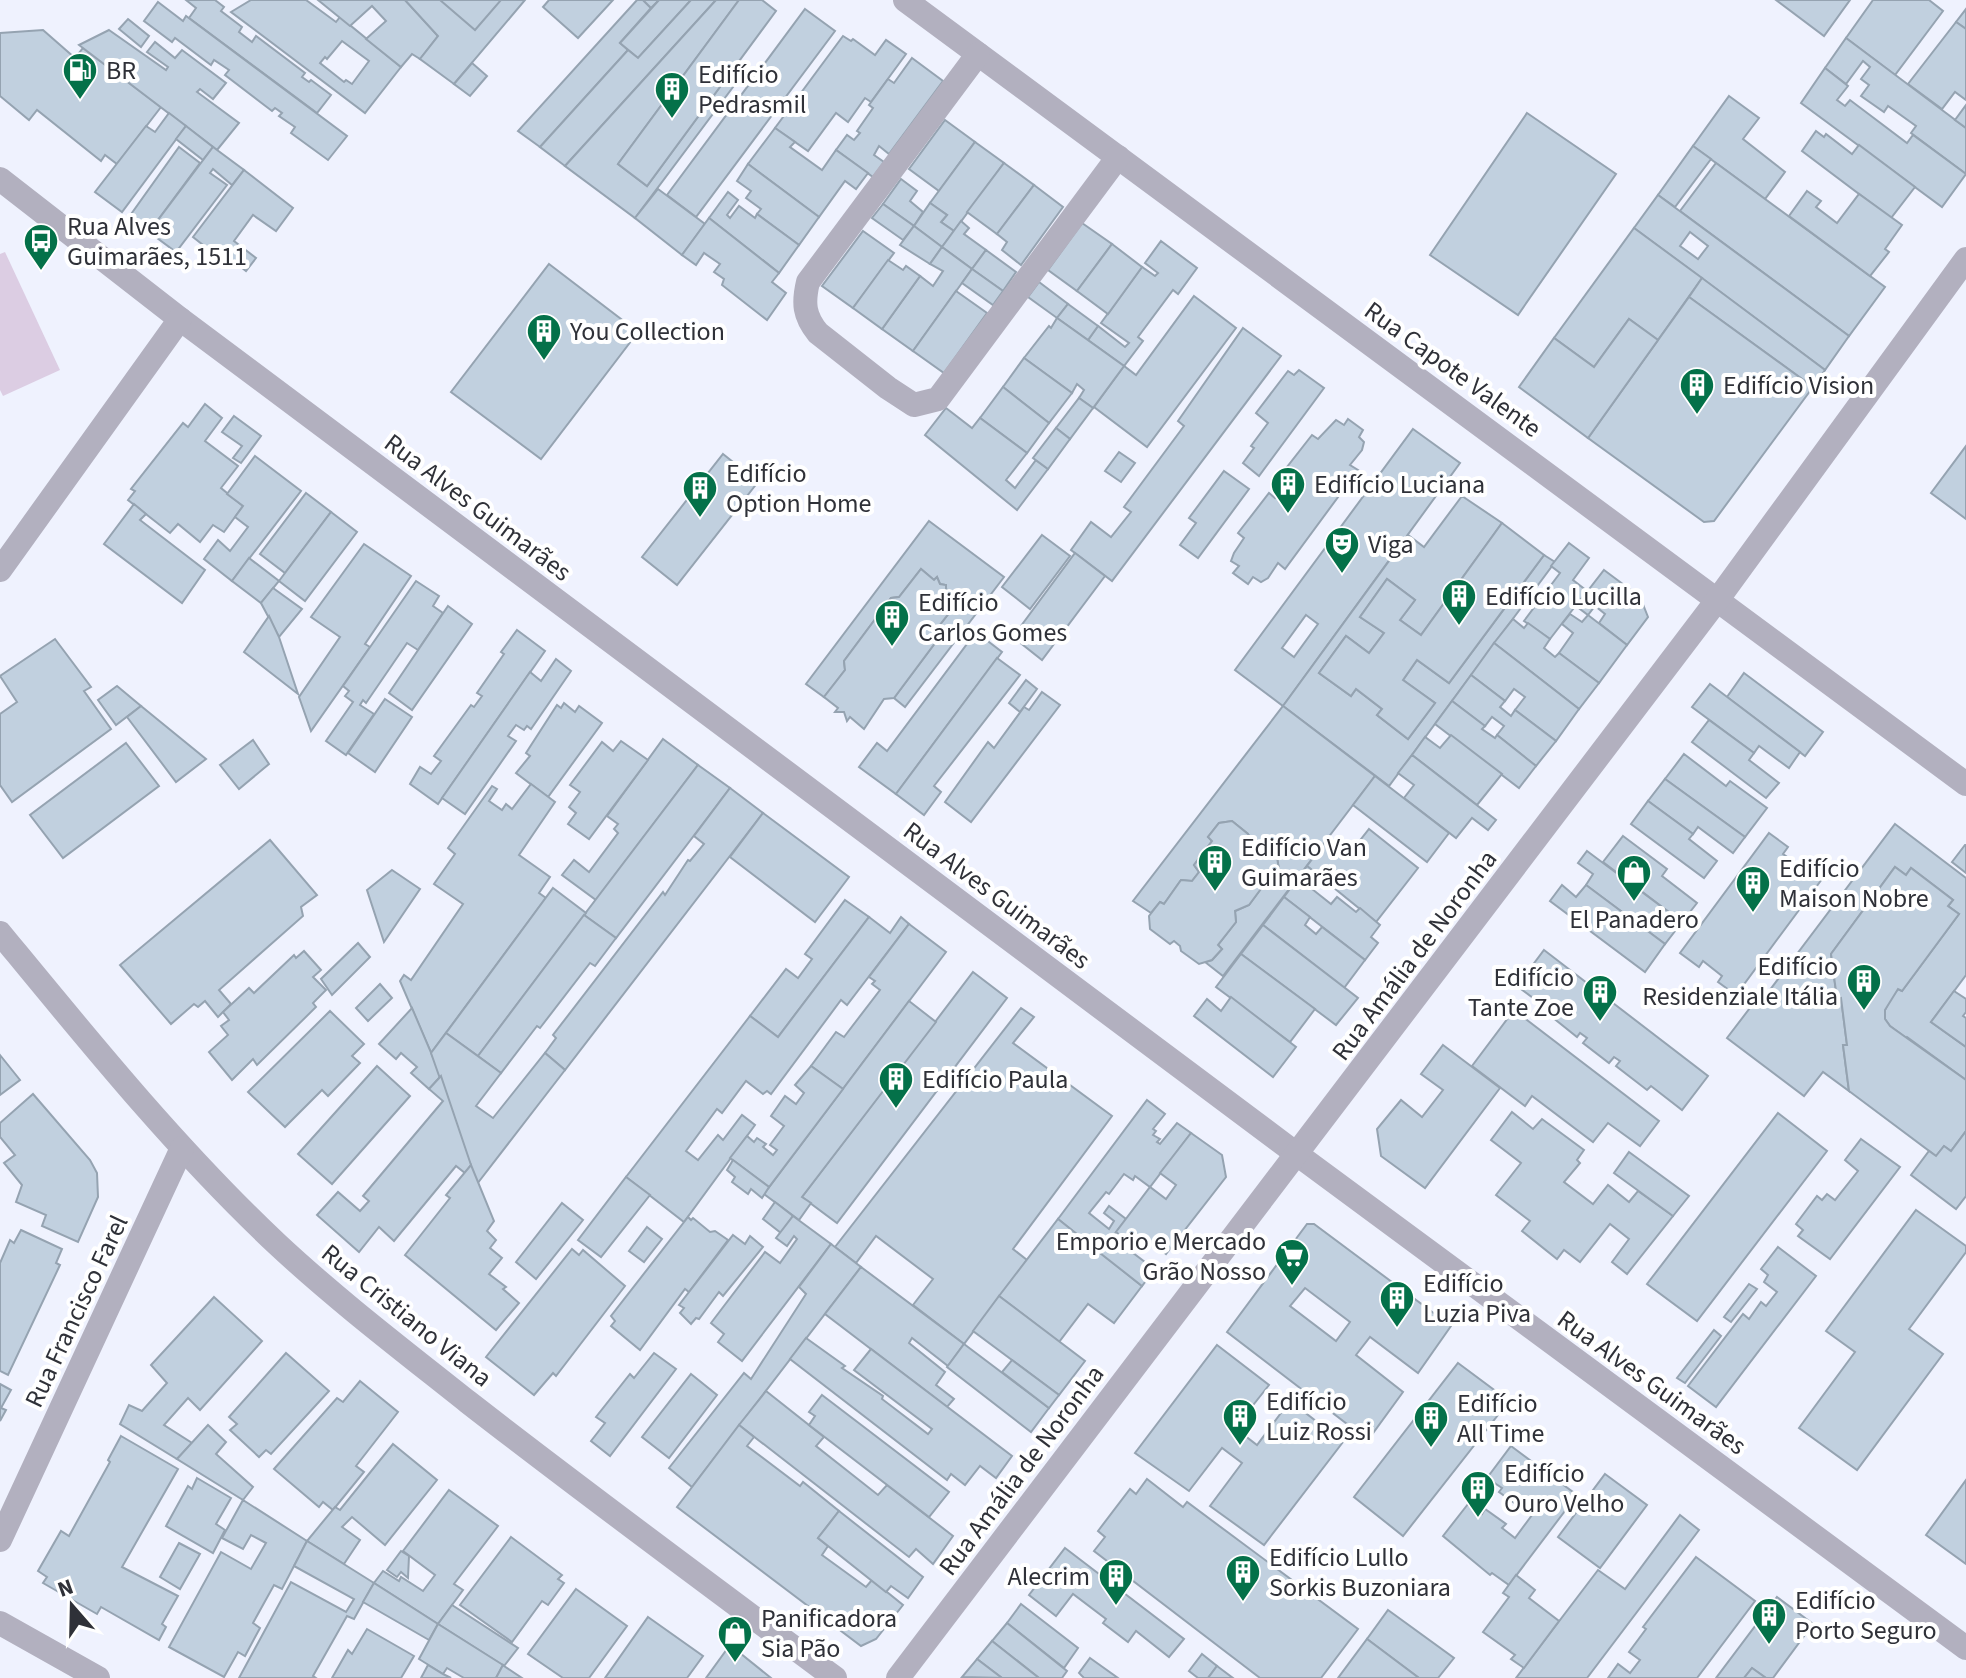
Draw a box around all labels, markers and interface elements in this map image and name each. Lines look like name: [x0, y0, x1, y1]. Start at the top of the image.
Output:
fuel station icon: BR: [61, 51, 99, 101]
place label: BR: [106, 52, 136, 89]
place label: Edifício Pedrasmil: [698, 56, 806, 123]
building icon: Edifício Pedrasmil: [653, 70, 691, 120]
place label: Rua Alves Guimarães, 1511: [67, 208, 247, 275]
bus stop icon: Rua Alves Guimarães, 1511: [22, 222, 60, 272]
street label: Rua Capote Valente: [1357, 292, 1549, 446]
building icon: You Collection: [525, 312, 563, 362]
place label: You Collection: [569, 313, 725, 350]
building icon: Edifício Vision: [1678, 366, 1716, 416]
place label: Edifício Vision: [1723, 367, 1874, 404]
street label: Rua Alves Guimarães: [376, 425, 579, 590]
place label: Edifício Option Home: [726, 455, 871, 522]
building icon: Edifício Luciana: [1269, 465, 1307, 515]
place label: Edifício Luciana: [1314, 466, 1485, 503]
building icon: Edifício Option Home: [681, 469, 719, 519]
theatre icon: Viga: [1323, 525, 1361, 575]
place label: Viga: [1368, 526, 1414, 563]
building icon: Edifício Lucilla: [1440, 577, 1478, 627]
place label: Edifício Lucilla: [1485, 578, 1642, 615]
place label: Edifício Carlos Gomes: [918, 584, 1067, 651]
building icon: Edifício Carlos Gomes: [873, 598, 911, 648]
street label: Rua Alves Guimarães: [895, 813, 1098, 978]
place label: Edifício Van Guimarães: [1241, 829, 1367, 896]
street label: Rua Amália de Noronha: [1323, 842, 1506, 1068]
building icon: Edifício Van Guimarães: [1196, 843, 1234, 893]
place label: Edifício Maison Nobre: [1779, 850, 1929, 917]
shop icon: El Panadero: [1615, 853, 1653, 903]
building icon: Edifício Maison Nobre: [1734, 864, 1772, 914]
place label: El Panadero: [1569, 901, 1699, 938]
place label: Edifício Residenziale Itália: [1642, 948, 1838, 1015]
place label: Edifício Tante Zoe: [1468, 959, 1574, 1026]
building icon: Edifício Residenziale Itália: [1845, 962, 1883, 1012]
building icon: Edifício Tante Zoe: [1581, 973, 1619, 1023]
building icon: Edifício Paula: [877, 1060, 915, 1110]
place label: Edifício Paula: [922, 1061, 1068, 1098]
street label: Rua Francisco Farel: [16, 1209, 137, 1413]
place label: Emporio e Mercado Grão Nosso: [1056, 1223, 1266, 1290]
street label: Rua Cristiano Viana: [313, 1235, 500, 1396]
supermarket icon: Emporio e Mercado Grão Nosso: [1273, 1237, 1311, 1287]
place label: Edifício Luzia Piva: [1423, 1265, 1531, 1332]
building icon: Edifício Luzia Piva: [1378, 1279, 1416, 1329]
street label: Rua Alves Guimarães: [1550, 1301, 1754, 1464]
street label: Rua Amália de Noronha: [930, 1357, 1113, 1583]
place label: Edifício Luiz Rossi: [1266, 1383, 1372, 1450]
place label: Edifício All Time: [1457, 1385, 1544, 1452]
building icon: Edifício Luiz Rossi: [1221, 1397, 1259, 1447]
building icon: Edifício All Time: [1412, 1399, 1450, 1449]
place label: Edifício Ouro Velho: [1504, 1455, 1624, 1522]
building icon: Edifício Ouro Velho: [1459, 1469, 1497, 1519]
place label: Edifício Lullo Sorkis Buzoniara: [1269, 1539, 1451, 1606]
building icon: Edifício Lullo Sorkis Buzoniara: [1224, 1553, 1262, 1603]
building icon: Alecrim: [1097, 1557, 1135, 1607]
place label: Alecrim: [1008, 1558, 1090, 1595]
north arrow: [32, 1566, 112, 1646]
text: N: [53, 1571, 78, 1606]
place label: Edifício Porto Seguro: [1795, 1582, 1937, 1649]
building icon: Edifício Porto Seguro: [1750, 1596, 1788, 1646]
place label: Panificadora Sia Pão: [761, 1600, 897, 1667]
shop icon: Panificadora Sia Pão: [716, 1614, 754, 1664]

